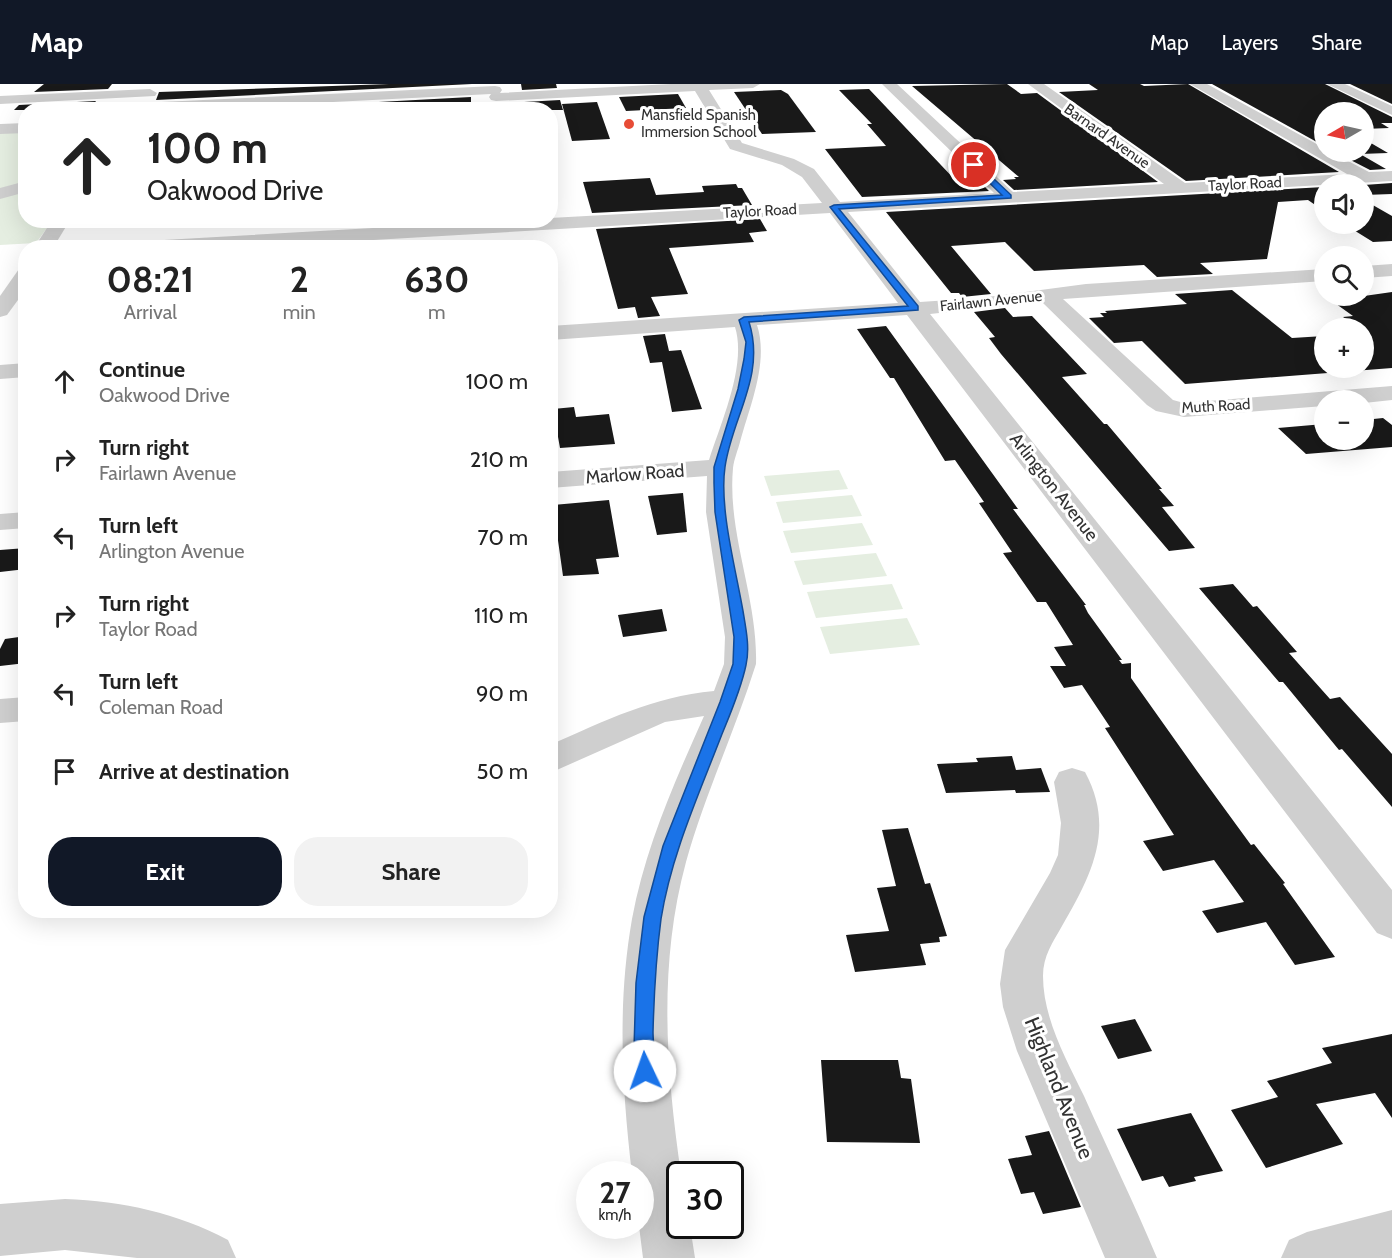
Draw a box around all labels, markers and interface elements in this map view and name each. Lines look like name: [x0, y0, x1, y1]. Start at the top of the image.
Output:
text: Map: [30, 25, 83, 59]
text: Map: [1150, 30, 1189, 55]
text: Layers: [1222, 30, 1278, 55]
text: Share: [1311, 30, 1362, 55]
street label: Barnard Avenue: [1061, 100, 1153, 172]
north arrow: [1314, 102, 1374, 162]
map controls: [1314, 102, 1374, 450]
place label: Mansfield Spanish Immersion School: [641, 106, 757, 141]
marker: Mansfield Spanish Immersion School: [622, 117, 636, 131]
text: 100 m: [147, 122, 268, 174]
icon: ahead: [48, 126, 126, 204]
pin: [948, 139, 999, 190]
icon: arrive: [957, 148, 990, 181]
street label: Taylor Road: [1208, 173, 1282, 195]
text: Oakwood Drive: [147, 174, 323, 207]
button: sound: [1314, 174, 1374, 234]
street label: Taylor Road: [723, 200, 797, 222]
button: search: [1314, 246, 1374, 306]
text: 08:21: [107, 257, 194, 301]
text: 2: [290, 257, 309, 301]
text: 630: [404, 257, 469, 301]
street label: Fairlawn Avenue: [939, 287, 1043, 315]
text: Arrival: [124, 300, 177, 324]
text: min: [283, 300, 316, 324]
text: m: [428, 300, 446, 324]
button: +: [1314, 318, 1374, 378]
text: Continue: [99, 356, 185, 383]
icon: ahead: [48, 365, 81, 398]
text: 100 m: [466, 368, 528, 395]
text: Oakwood Drive: [99, 383, 230, 407]
button: −: [1314, 390, 1374, 450]
street label: Muth Road: [1181, 395, 1251, 417]
street label: Arlington Avenue: [1005, 429, 1103, 545]
text: Turn right: [99, 434, 189, 461]
icon: right: [48, 443, 81, 476]
text: 210 m: [470, 446, 528, 473]
street label: Marlow Road: [585, 460, 685, 488]
text: Fairlawn Avenue: [99, 461, 236, 485]
text: Turn left: [99, 512, 178, 539]
icon: left: [48, 521, 81, 554]
text: 70 m: [478, 524, 528, 551]
text: Arlington Avenue: [99, 539, 245, 563]
text: Turn right: [99, 590, 189, 617]
icon: right: [48, 599, 81, 632]
text: 110 m: [474, 602, 528, 629]
text: Taylor Road: [99, 617, 198, 641]
text: Turn left: [99, 668, 178, 695]
icon: left: [48, 677, 81, 710]
text: 90 m: [476, 680, 528, 707]
text: Coleman Road: [99, 695, 223, 719]
icon: arrive: [48, 755, 81, 788]
text: Arrive at destination: [99, 758, 289, 785]
text: 50 m: [476, 758, 528, 785]
button: Exit: [48, 837, 282, 906]
button: Share: [294, 837, 528, 906]
street label: Highland Avenue: [1020, 1013, 1099, 1163]
position arrow: [613, 1039, 677, 1103]
speed limit sign: 30: [666, 1161, 744, 1239]
text: 27: [599, 1174, 631, 1211]
text: km/h: [599, 1206, 631, 1224]

